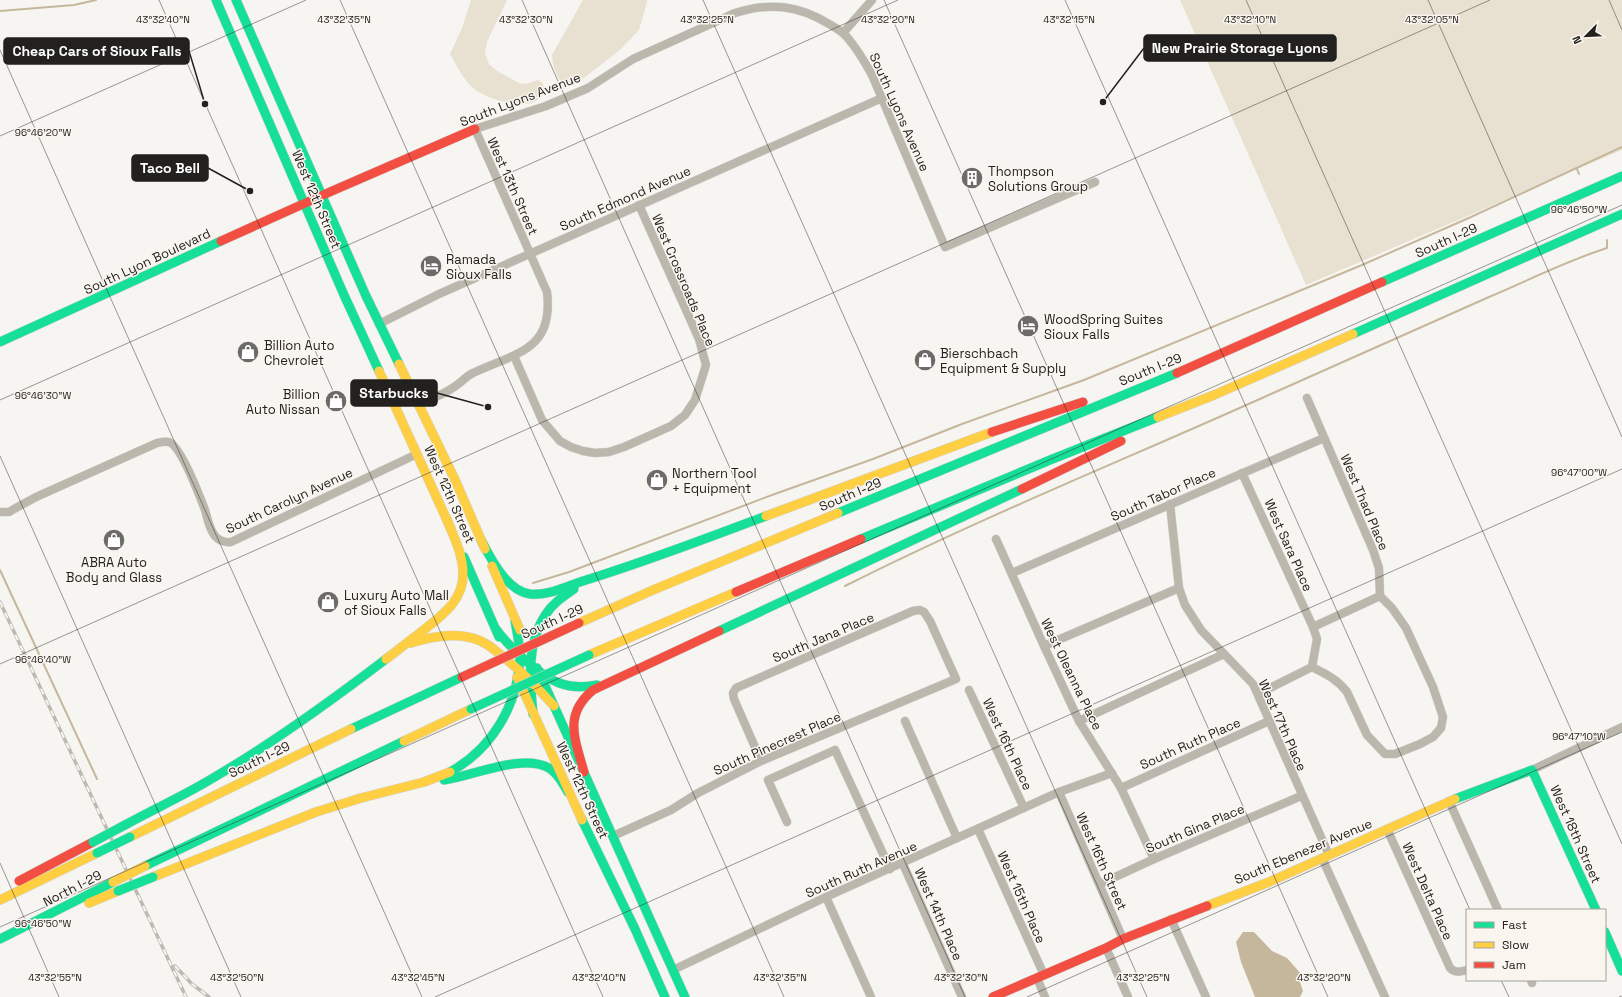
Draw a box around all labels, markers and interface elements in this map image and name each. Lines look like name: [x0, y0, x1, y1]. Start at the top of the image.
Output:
text: 43°32'40"N: [136, 13, 190, 26]
text: 43°32'35"N: [317, 13, 371, 26]
text: 43°32'30"N: [499, 13, 553, 26]
text: 43°32'25"N: [680, 13, 734, 26]
text: 43°32'20"N: [861, 13, 915, 26]
text: 43°32'15"N: [1043, 13, 1095, 26]
text: 43°32'10"N: [1224, 13, 1276, 26]
text: 43°32'05"N: [1405, 13, 1459, 26]
north arrow: [1566, 16, 1606, 56]
text: N: [1569, 34, 1585, 46]
callout: New Prairie Storage Lyons: [1144, 35, 1336, 61]
callout: Cheap Cars of Sioux Falls: [4, 38, 189, 64]
text: New Prairie Storage Lyons: [1152, 39, 1328, 57]
text: Cheap Cars of Sioux Falls: [12, 42, 182, 60]
street label: South Lyons Avenue: [866, 50, 933, 174]
street label: South Lyons Avenue: [457, 69, 583, 130]
text: 96°46'20"W: [15, 126, 71, 139]
street label: West 13th Street: [483, 135, 542, 238]
street label: West 12th Street: [288, 147, 345, 251]
callout: Taco Bell: [132, 155, 208, 181]
text: Taco Bell: [140, 159, 200, 177]
street label: South Edmond Avenue: [557, 162, 693, 235]
place label: Thompson Solutions Group: [988, 163, 1088, 195]
building icon: Thompson Solutions Group: [959, 165, 985, 191]
text: 96°46'50"W: [1551, 203, 1607, 216]
street label: West Crossroads Place: [648, 212, 719, 349]
street label: South I-29: [1413, 219, 1480, 262]
street label: South Lyon Boulevard: [81, 225, 213, 298]
place label: Ramada Sioux Falls: [446, 251, 512, 283]
hotel icon: Ramada Sioux Falls: [418, 253, 444, 279]
place label: WoodSpring Suites Sioux Falls: [1044, 311, 1163, 343]
hotel icon: WoodSpring Suites Sioux Falls: [1015, 313, 1041, 339]
place label: Billion Auto Chevrolet: [264, 337, 334, 369]
shop icon: Billion Auto Chevrolet: [235, 339, 261, 365]
place label: Bierschbach Equipment & Supply: [940, 345, 1066, 377]
shop icon: Bierschbach Equipment & Supply: [912, 347, 938, 373]
street label: South I-29: [1116, 349, 1184, 390]
callout: Starbucks: [351, 380, 437, 406]
text: Starbucks: [359, 384, 429, 402]
place label: Billion Auto Nissan: [246, 386, 320, 418]
shop icon: Billion Auto Nissan: [323, 388, 349, 414]
text: 96°46'30"W: [15, 389, 71, 402]
street label: West 12th Street: [420, 443, 479, 546]
street label: West Thad Place: [1337, 451, 1392, 553]
street label: South Carolyn Avenue: [223, 464, 355, 537]
street label: South Tabor Place: [1108, 464, 1218, 525]
place label: Northern Tool + Equipment: [672, 465, 757, 497]
text: 96°47'00"W: [1551, 466, 1607, 479]
shop icon: Northern Tool + Equipment: [644, 467, 670, 493]
street label: South I-29: [816, 474, 884, 515]
street label: West Sara Place: [1261, 496, 1317, 594]
shop icon: ABRA Auto Body and Glass: [101, 527, 127, 553]
place label: ABRA Auto Body and Glass: [66, 554, 162, 586]
place label: Luxury Auto Mall of Sioux Falls: [344, 587, 449, 619]
shop icon: Luxury Auto Mall of Sioux Falls: [315, 589, 341, 615]
street label: South I-29: [519, 600, 586, 643]
street label: South Jana Place: [770, 608, 877, 667]
street label: West Oleanna Place: [1037, 615, 1106, 733]
text: 96°46'40"W: [15, 653, 71, 666]
street label: West 17th Place: [1255, 677, 1310, 774]
street label: West 16th Place: [979, 696, 1036, 793]
street label: South Pinecrest Place: [711, 708, 844, 779]
street label: South Ruth Place: [1137, 714, 1243, 773]
text: 96°47'10"W: [1552, 730, 1606, 743]
street label: South I-29: [226, 737, 293, 782]
street label: West 12th Street: [553, 739, 612, 841]
street label: West 18th Street: [1546, 783, 1605, 886]
street label: South Gina Place: [1143, 800, 1247, 857]
street label: West 16th Street: [1072, 810, 1131, 913]
street label: South Ebenezer Avenue: [1232, 815, 1375, 888]
street label: South Ruth Avenue: [803, 837, 920, 902]
street label: West Delta Place: [1398, 840, 1457, 943]
street label: West 15th Place: [994, 848, 1049, 946]
street label: West 14th Place: [911, 865, 967, 963]
street label: North I-29: [40, 866, 105, 910]
legend: [1466, 909, 1606, 981]
text: 96°46'50"W: [15, 917, 71, 930]
text: Fast: [1502, 917, 1527, 933]
text: Slow: [1502, 937, 1529, 953]
text: Jam: [1502, 957, 1526, 973]
text: 43°32'55"N: [28, 971, 82, 984]
text: 43°32'50"N: [210, 971, 264, 984]
text: 43°32'45"N: [391, 971, 445, 984]
text: 43°32'40"N: [572, 971, 626, 984]
text: 43°32'35"N: [753, 971, 807, 984]
text: 43°32'30"N: [934, 971, 988, 984]
text: 43°32'25"N: [1116, 971, 1170, 984]
text: 43°32'20"N: [1297, 971, 1351, 984]

